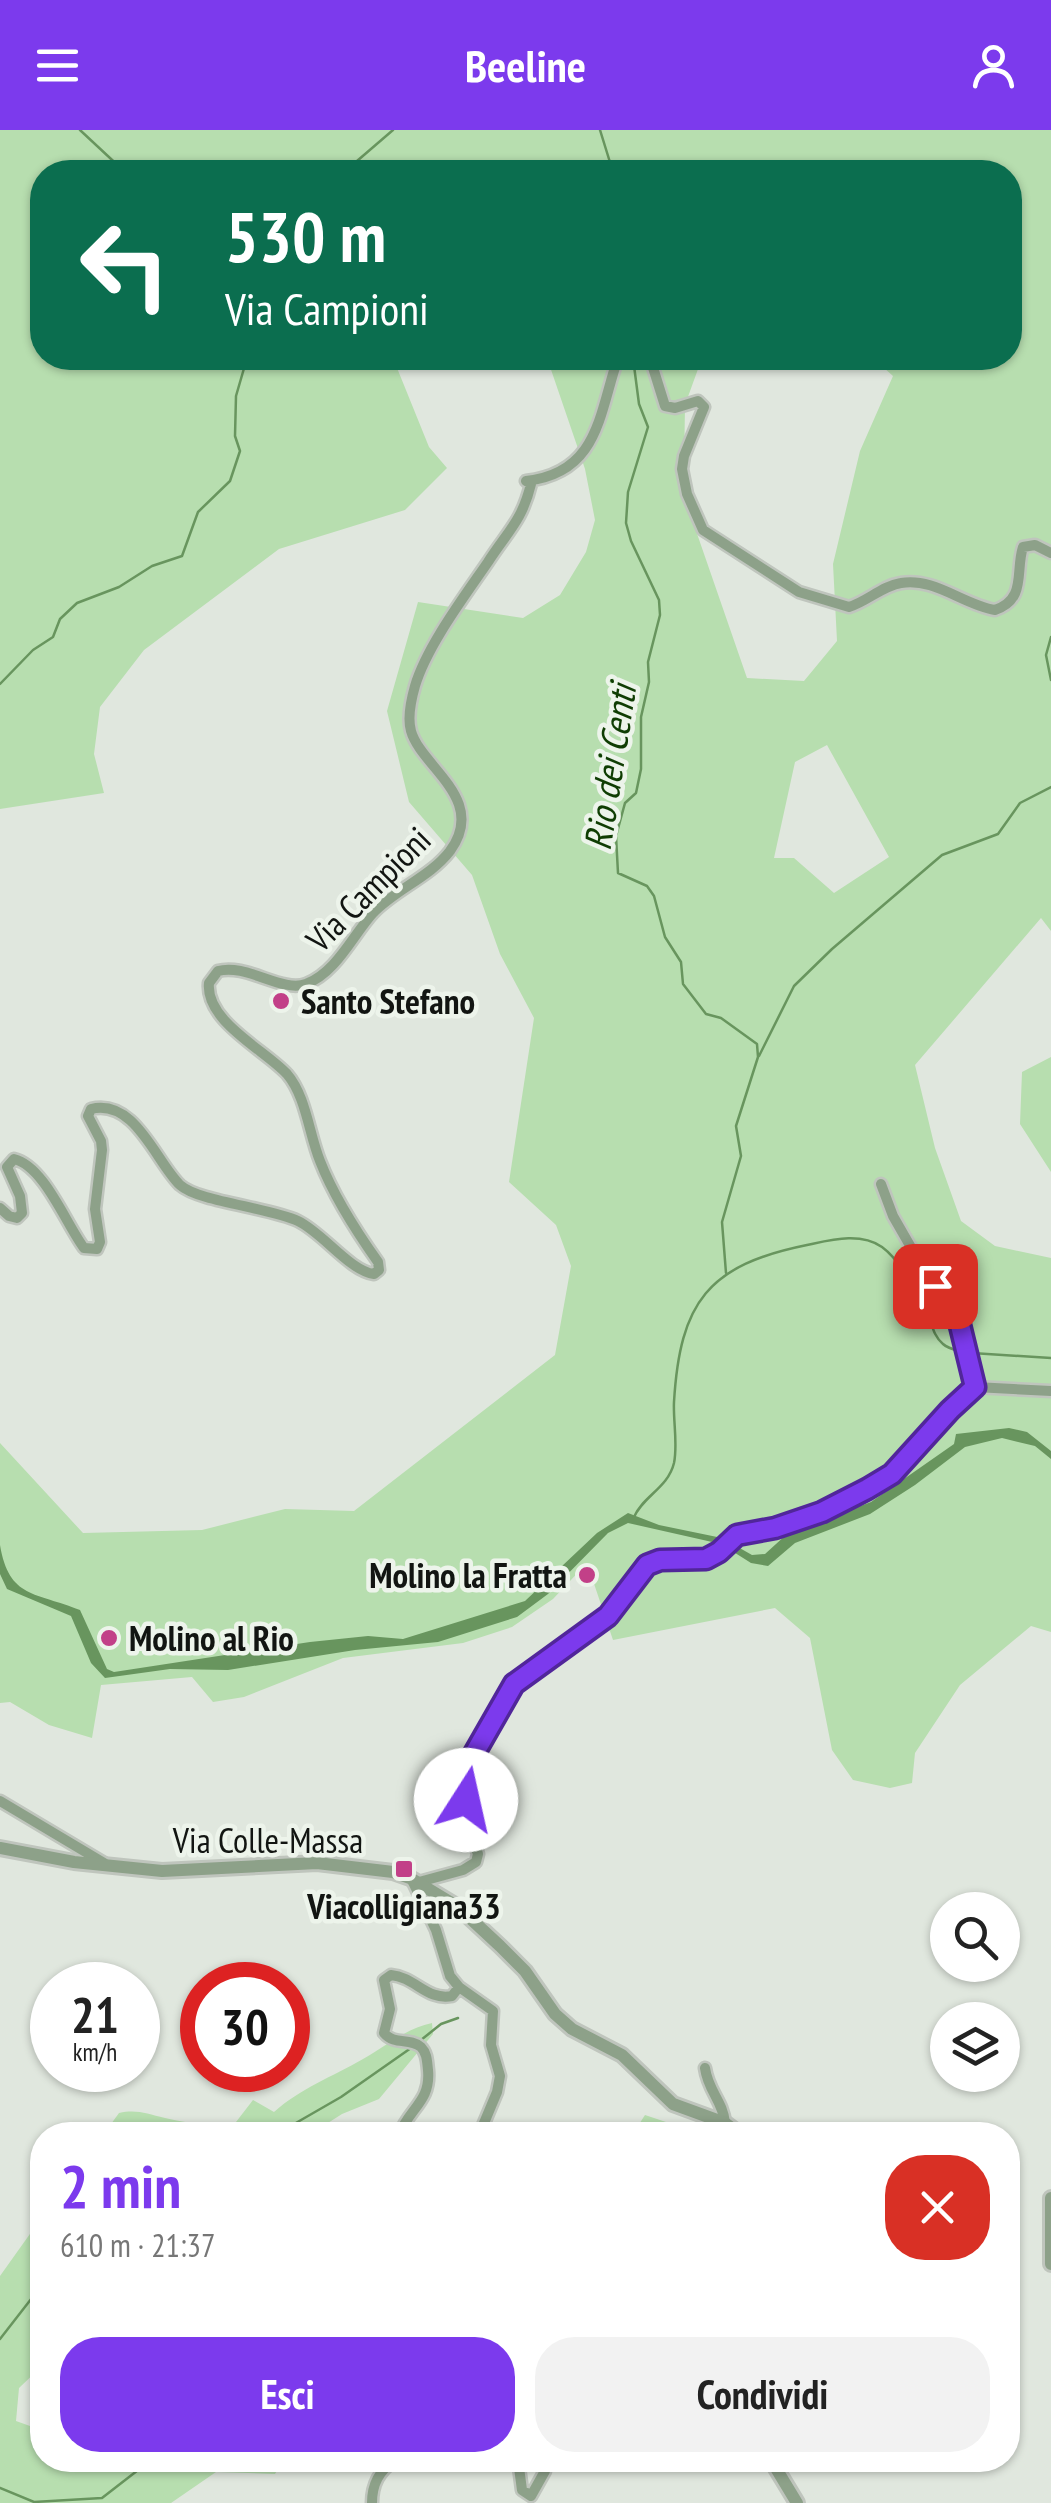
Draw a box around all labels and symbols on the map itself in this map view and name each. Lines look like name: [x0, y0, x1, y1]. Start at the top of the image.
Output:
water label: Rio dei Centi: [572, 676, 647, 853]
street label: Via Campioni: [295, 817, 440, 962]
place label: Santo Stefano: [301, 978, 475, 1024]
marker: Santo Stefano: [270, 990, 292, 1012]
pin: [893, 1244, 978, 1329]
place label: Molino la Fratta: [369, 1552, 567, 1598]
marker: Molino la Fratta: [576, 1564, 598, 1586]
place label: Molino al Rio: [129, 1615, 294, 1661]
marker: Molino al Rio: [98, 1627, 120, 1649]
position arrow: [414, 1748, 518, 1852]
street label: Via Colle-Massa: [172, 1817, 363, 1863]
marker: Viacolligiana33: [393, 1858, 415, 1880]
place label: Viacolligiana33: [306, 1883, 501, 1929]
speed limit sign: 30: [180, 1962, 310, 2092]

